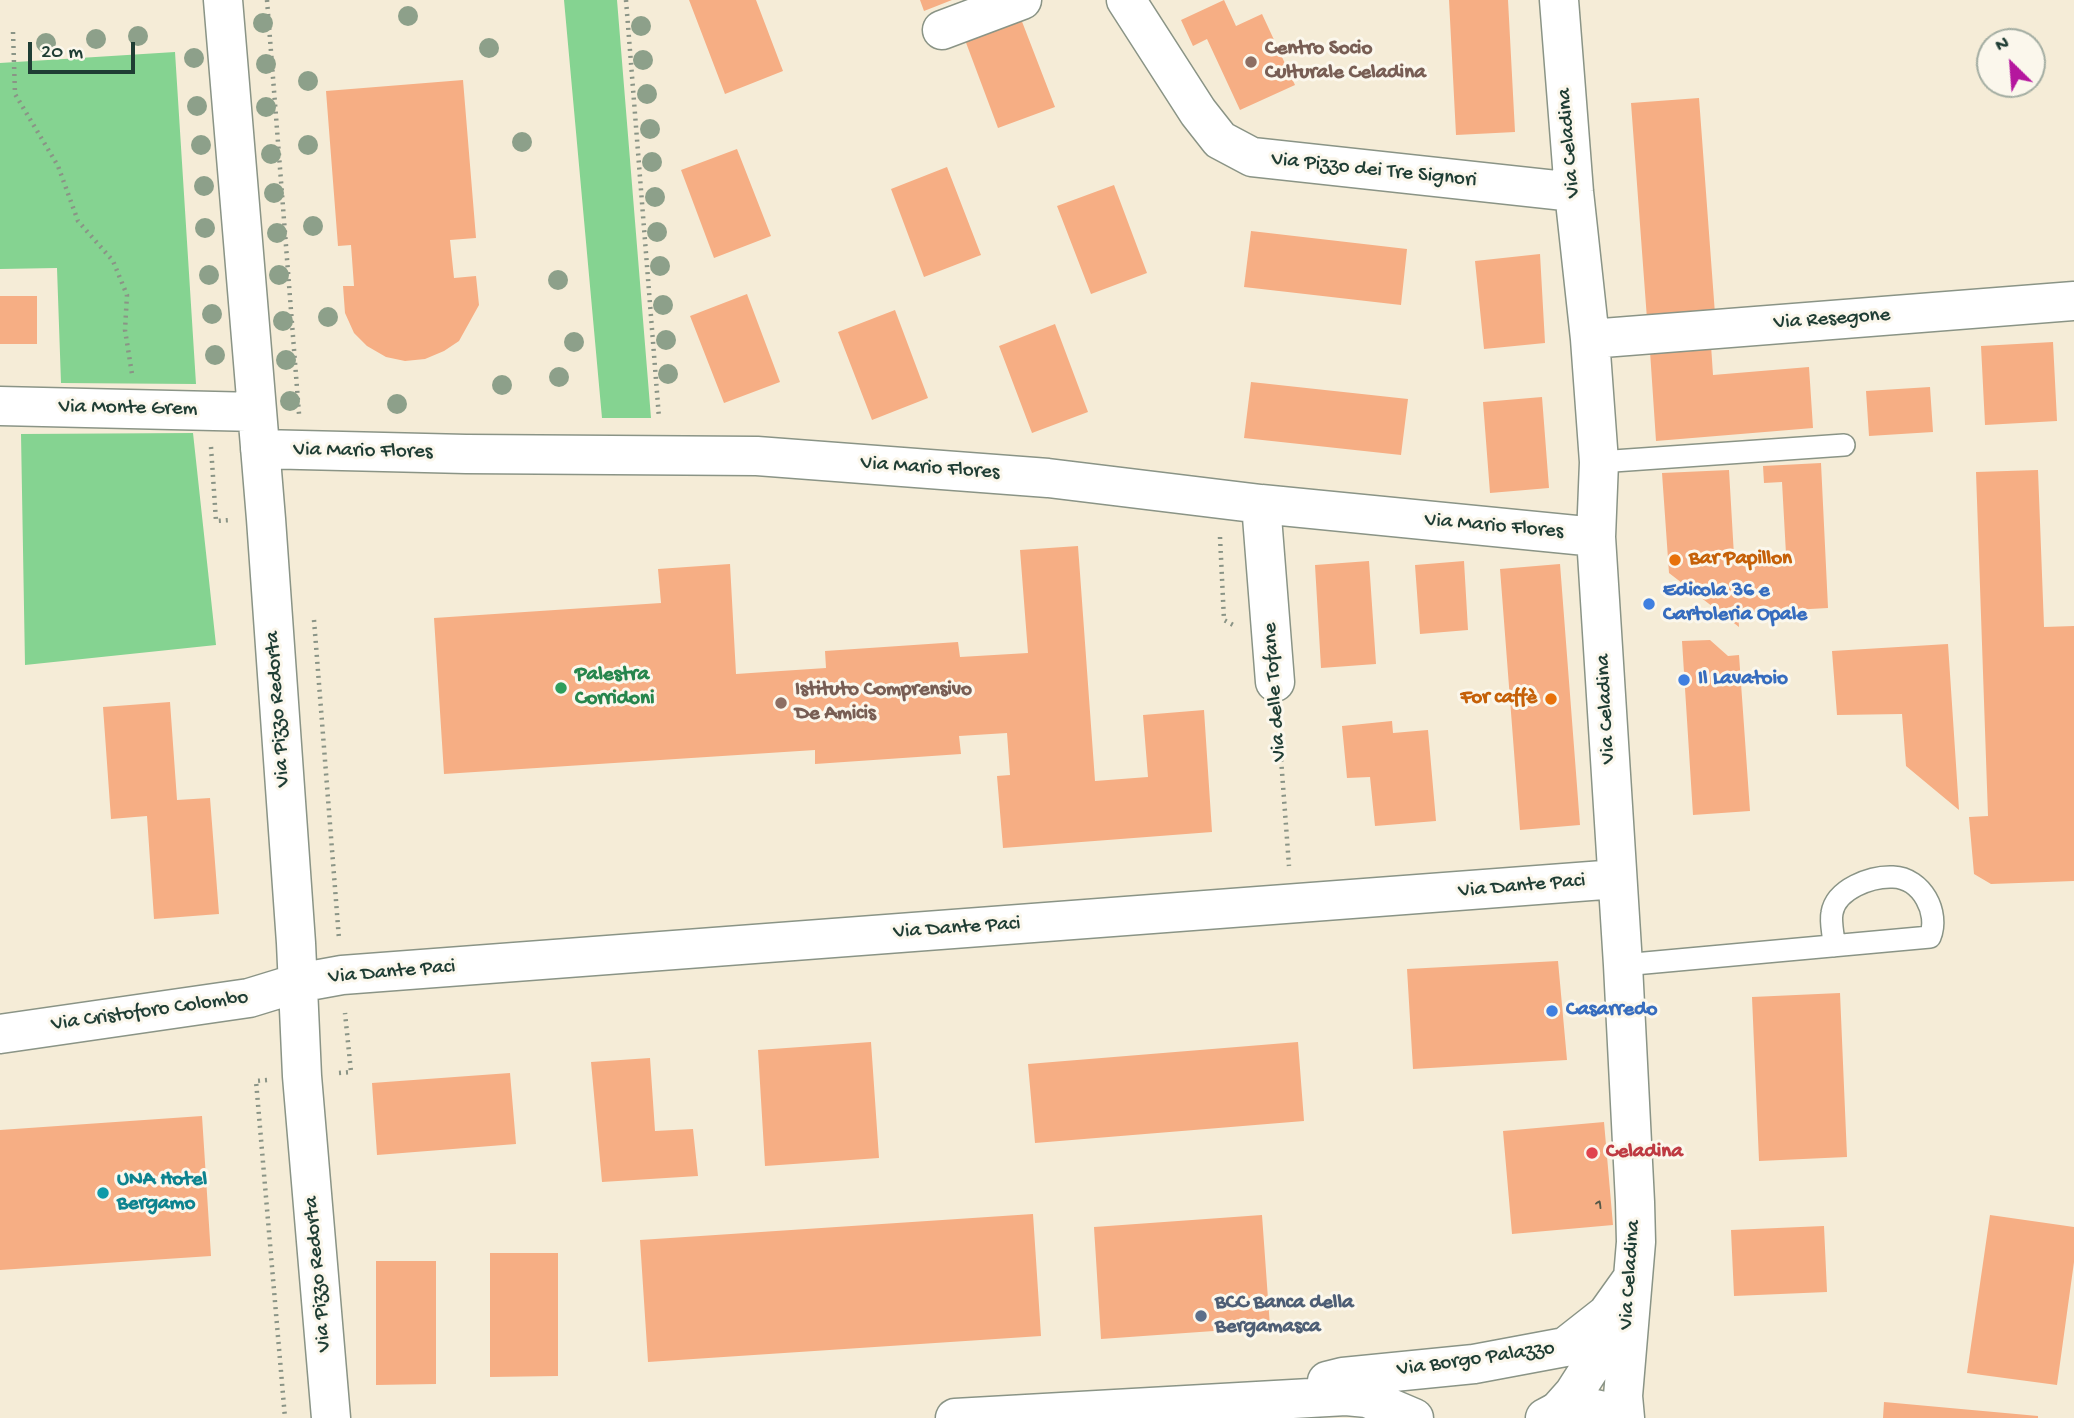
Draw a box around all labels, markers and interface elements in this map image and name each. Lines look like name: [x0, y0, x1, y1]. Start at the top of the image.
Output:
scale bar: [32, 28, 138, 72]
north arrow: [1976, 28, 2046, 98]
text: N: [1992, 32, 2013, 58]
place label: Centro Socio Culturale Celadina: [1265, 37, 1426, 87]
text: 20 m: [41, 41, 83, 66]
marker: Centro Socio Culturale Celadina: [1243, 54, 1259, 70]
street label: Via Celadina: [1553, 87, 1587, 199]
street label: Via Pizzo dei Tre Signori: [1270, 148, 1478, 194]
street label: Via Resegone: [1773, 303, 1891, 337]
street label: Via Monte Grem: [58, 395, 198, 423]
street label: Via Mario Flores: [293, 438, 433, 466]
street label: Via Mario Flores: [860, 452, 1000, 486]
street label: Via Mario Flores: [1424, 508, 1564, 546]
place label: Bar Papillon: [1689, 547, 1792, 573]
marker: Bar Papillon: [1667, 552, 1683, 568]
place label: Edicola 36 e Cartoleria Opale: [1663, 579, 1807, 629]
marker: Edicola 36 e Cartoleria Opale: [1641, 596, 1657, 612]
street label: Via delle Tofane: [1259, 622, 1293, 762]
street label: Via Pizzo Redorta: [261, 630, 297, 788]
street label: Via Celadina: [1592, 653, 1622, 765]
place label: Palestra Corridoni: [575, 663, 654, 713]
place label: Il Lavatoio: [1698, 667, 1788, 693]
marker: Il Lavatoio: [1676, 672, 1692, 688]
place label: Istituto Comprensivo De Amicis: [795, 678, 972, 728]
marker: Palestra Corridoni: [553, 680, 569, 696]
place label: For caffè: [1460, 686, 1537, 712]
marker: For caffè: [1543, 691, 1559, 707]
marker: Istituto Comprensivo De Amicis: [773, 695, 789, 711]
street label: Via Dante Paci: [1457, 869, 1587, 905]
street label: Via Dante Paci: [893, 912, 1021, 946]
street label: Via Dante Paci: [327, 955, 457, 991]
street label: Via Cristoforo Colombo: [50, 986, 250, 1038]
place label: Casarredo: [1566, 998, 1657, 1024]
marker: Casarredo: [1544, 1003, 1560, 1019]
place label: Celadina: [1606, 1140, 1683, 1166]
marker: Celadina: [1584, 1145, 1600, 1161]
place label: UNA Hotel Bergamo: [117, 1168, 207, 1218]
marker: UNA Hotel Bergamo: [95, 1185, 111, 1201]
street label: Via Pizzo Redorta: [300, 1195, 338, 1353]
house number: 1: [1595, 1195, 1603, 1217]
street label: Via Celadina: [1615, 1219, 1647, 1331]
place label: BCC Banca della Bergamasca: [1215, 1291, 1354, 1341]
marker: BCC Banca della Bergamasca: [1193, 1308, 1209, 1324]
street label: Via Borgo Palazzo: [1396, 1336, 1556, 1384]

